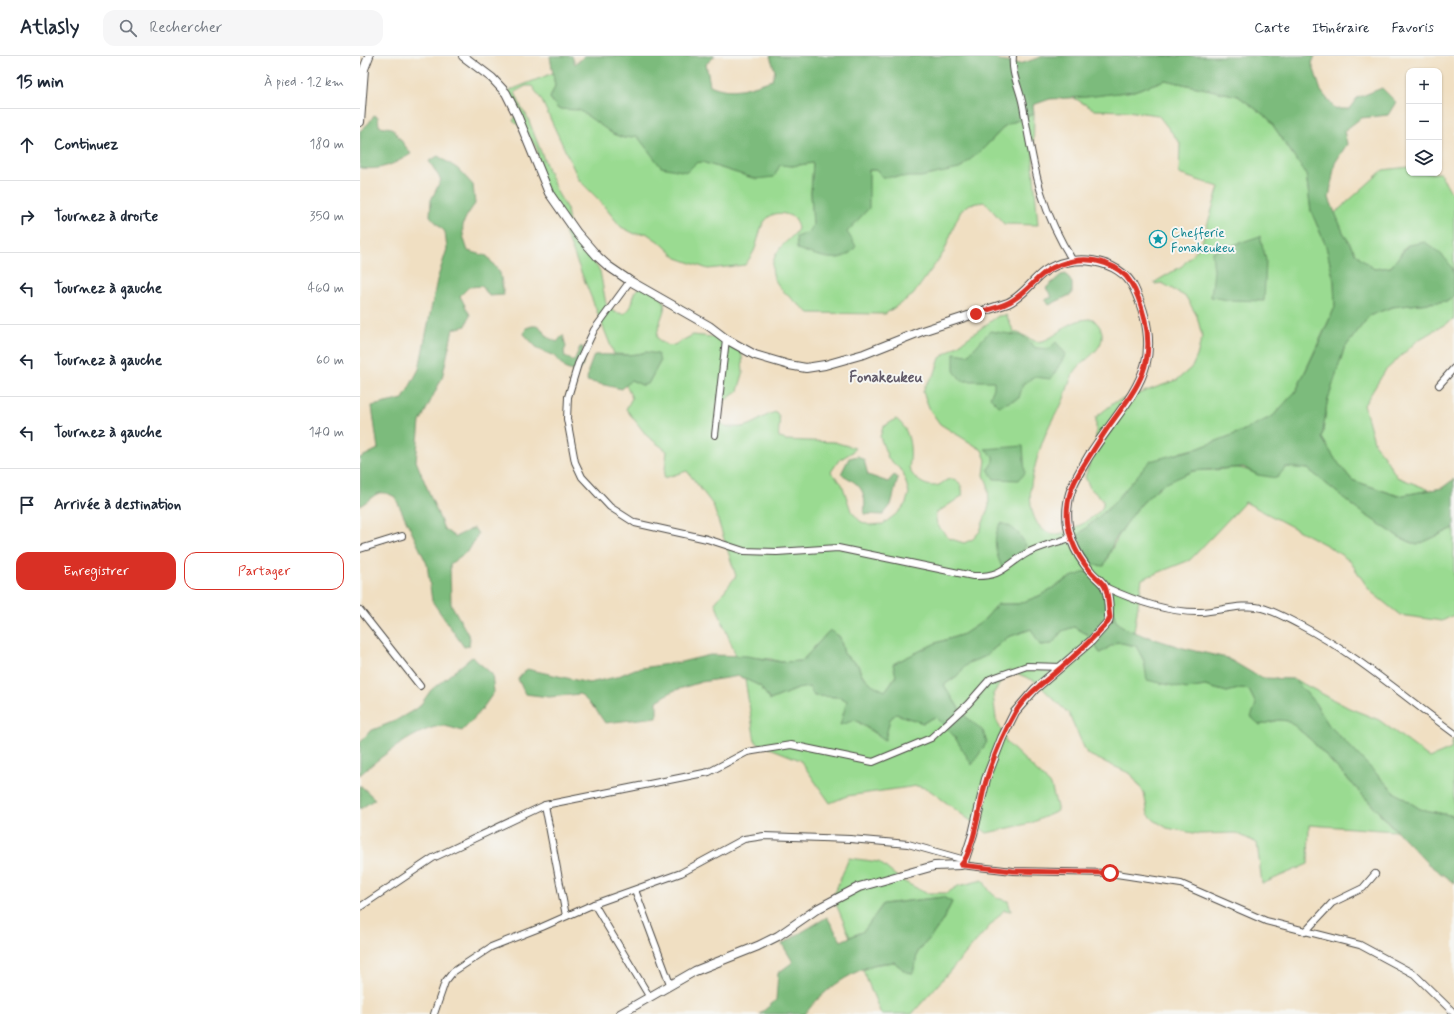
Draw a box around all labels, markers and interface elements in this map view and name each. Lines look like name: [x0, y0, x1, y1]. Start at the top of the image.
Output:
search box: [103, 10, 383, 46]
text: Atlasly: [20, 15, 79, 40]
icon: search: [117, 17, 139, 39]
text: Rechercher: [149, 18, 222, 38]
text: Carte: [1254, 19, 1290, 37]
text: Itinéraire: [1312, 19, 1369, 37]
text: Favoris: [1391, 19, 1434, 37]
map controls: [1406, 68, 1442, 176]
button: +: [1406, 68, 1442, 104]
text: 15 min: [16, 71, 64, 93]
text: À pied · 1.2 km: [264, 74, 344, 91]
button: −: [1406, 104, 1442, 140]
icon: ahead: [16, 134, 38, 156]
text: Continuez: [54, 135, 118, 155]
text: 180 m: [309, 136, 344, 153]
button: layers: [1406, 140, 1442, 176]
icon: right: [16, 206, 38, 228]
text: Tournez à droite: [54, 207, 158, 227]
text: 350 m: [310, 208, 344, 225]
place label: Chefferie Fonakeukeu: [1171, 225, 1235, 257]
place icon: Chefferie Fonakeukeu: [1148, 229, 1168, 249]
icon: left: [16, 278, 38, 300]
text: Tournez à gauche: [54, 279, 162, 299]
text: 460 m: [308, 280, 344, 297]
route end: [967, 305, 985, 323]
icon: left: [16, 350, 38, 372]
text: Tournez à gauche: [54, 351, 162, 371]
text: 60 m: [316, 352, 344, 369]
district label: Fonakeukeu: [849, 368, 923, 388]
icon: left: [16, 422, 38, 444]
text: Tournez à gauche: [54, 423, 162, 443]
text: 140 m: [309, 424, 344, 441]
icon: arrive: [16, 494, 38, 516]
text: Arrivée à destination: [54, 495, 181, 515]
button: Enregistrer: [16, 552, 176, 590]
button: Partager: [184, 552, 344, 590]
route start: [1101, 864, 1119, 882]

